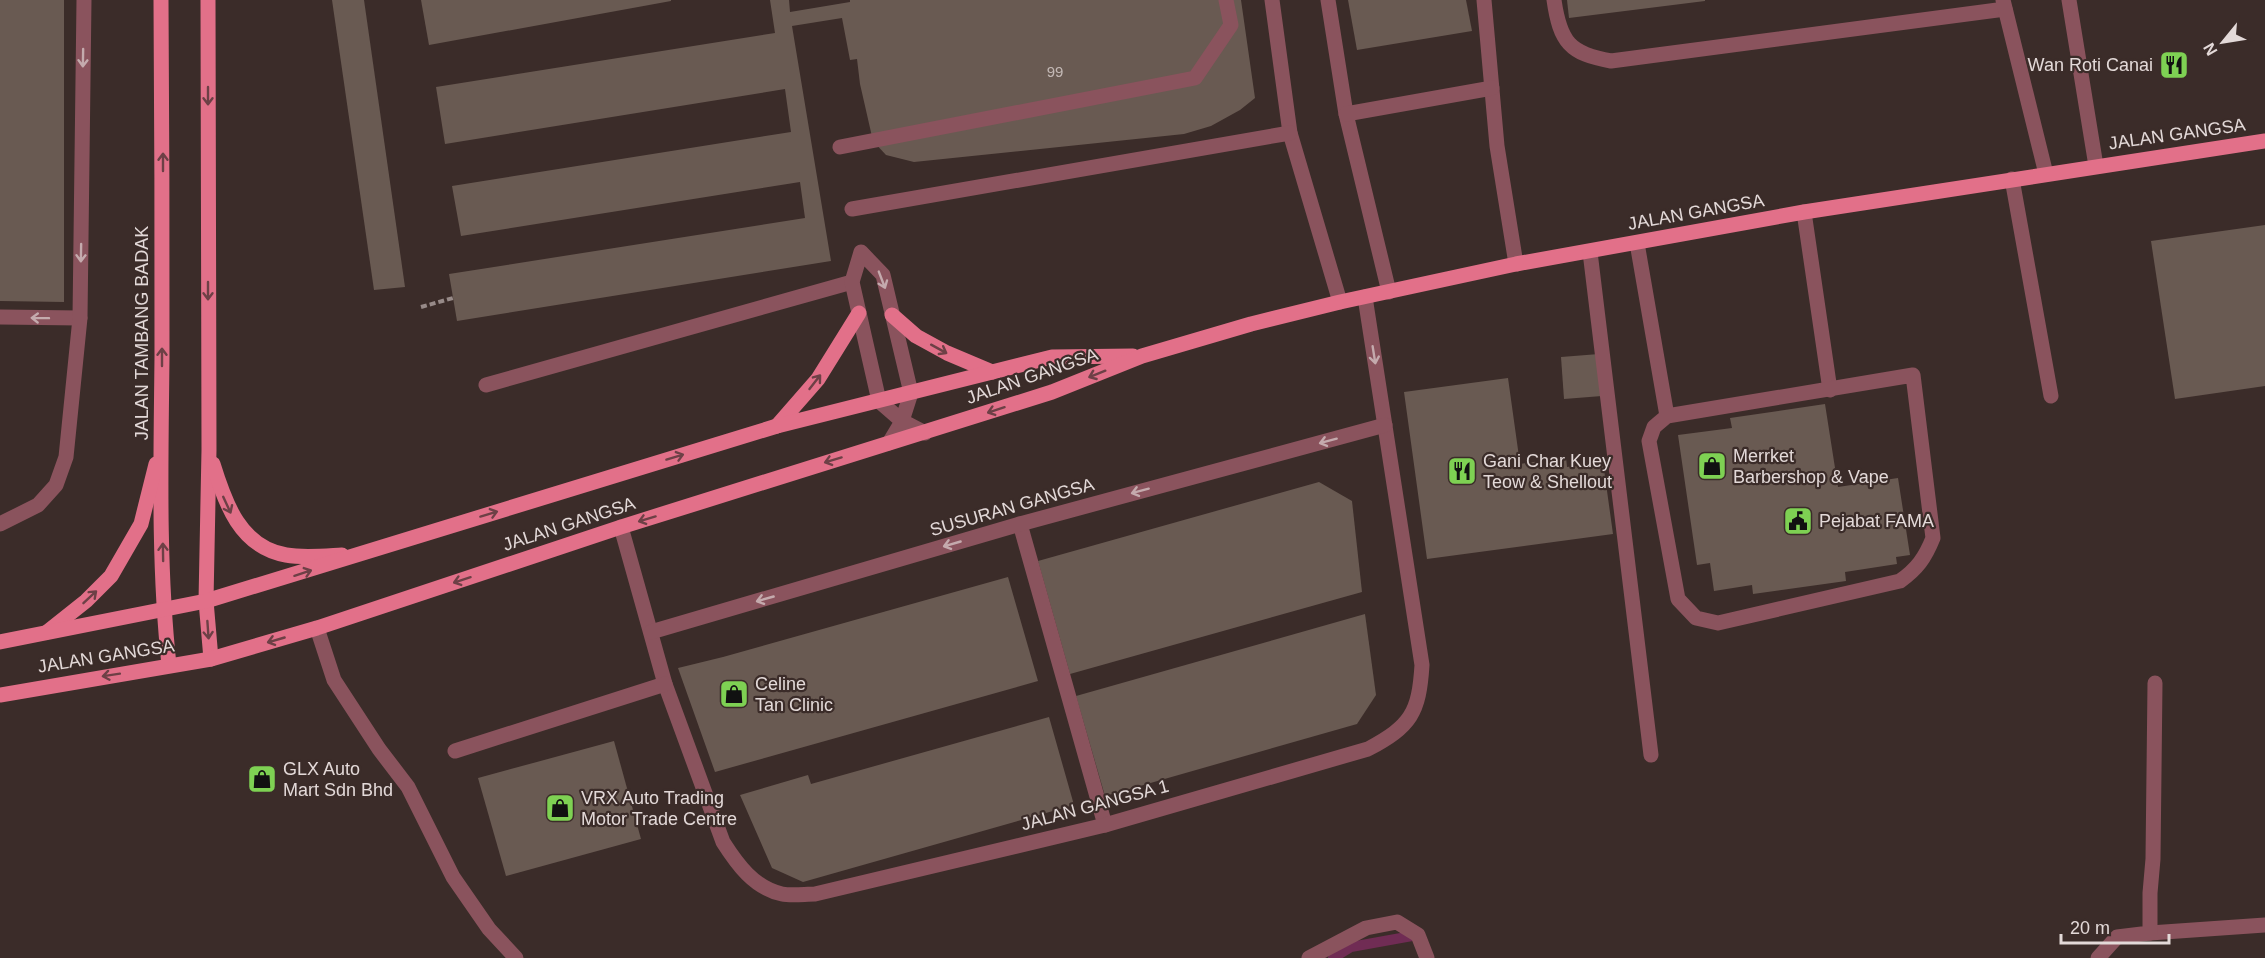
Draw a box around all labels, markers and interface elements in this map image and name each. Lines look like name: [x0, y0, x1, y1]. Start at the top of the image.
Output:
north arrow: [2193, 12, 2253, 72]
text: N: [2200, 40, 2221, 59]
one-way arrow: [77, 48, 89, 68]
restaurant icon: Wan Roti Canai: [2158, 49, 2190, 81]
place label: Wan Roti Canai: [2028, 55, 2153, 75]
house number: 99: [1047, 63, 1063, 80]
one-way arrow: [202, 86, 214, 106]
street label: JALAN GANGSA: [2107, 114, 2247, 154]
one-way arrow: [157, 152, 169, 172]
street label: JALAN GANGSA: [1626, 190, 1766, 234]
street label: JALAN TAMBANG BADAK: [132, 226, 152, 440]
one-way arrow: [75, 243, 87, 263]
one-way arrow: [878, 270, 889, 288]
one-way arrow: [202, 281, 214, 301]
one-way arrow: [31, 312, 51, 324]
one-way arrow: [929, 344, 947, 355]
street label: JALAN GANGSA: [963, 344, 1101, 408]
one-way arrow: [1369, 344, 1380, 364]
one-way arrow: [156, 347, 168, 367]
one-way arrow: [1088, 369, 1107, 380]
one-way arrow: [808, 374, 821, 390]
one-way arrow: [987, 405, 1006, 416]
one-way arrow: [1319, 435, 1338, 447]
place label: Merrket Barbershop & Vape: [1733, 446, 1889, 487]
shop icon: Merrket Barbershop & Vape: [1696, 450, 1728, 482]
one-way arrow: [665, 451, 684, 462]
place label: Gani Char Kuey Teow & Shellout: [1483, 451, 1612, 492]
one-way arrow: [824, 455, 843, 466]
restaurant icon: Gani Char Kuey Teow & Shellout: [1446, 455, 1478, 487]
street label: SUSURAN GANGSA: [928, 474, 1096, 540]
one-way arrow: [1131, 486, 1150, 498]
street label: JALAN GANGSA: [500, 493, 638, 555]
one-way arrow: [221, 496, 233, 514]
public building icon: Pejabat FAMA: [1782, 505, 1814, 537]
one-way arrow: [479, 508, 498, 519]
place label: Pejabat FAMA: [1819, 511, 1934, 531]
one-way arrow: [638, 514, 657, 525]
one-way arrow: [943, 539, 962, 550]
one-way arrow: [157, 542, 168, 562]
one-way arrow: [293, 567, 312, 578]
one-way arrow: [453, 575, 472, 586]
one-way arrow: [82, 589, 97, 604]
one-way arrow: [756, 594, 775, 605]
one-way arrow: [203, 619, 214, 639]
street label: JALAN GANGSA: [36, 635, 176, 677]
one-way arrow: [267, 635, 286, 646]
one-way arrow: [102, 670, 122, 681]
place label: Celine Tan Clinic: [755, 674, 833, 715]
shop icon: Celine Tan Clinic: [718, 678, 750, 710]
place label: GLX Auto Mart Sdn Bhd: [283, 759, 393, 800]
shop icon: GLX Auto Mart Sdn Bhd: [246, 763, 278, 795]
street label: JALAN GANGSA 1: [1019, 776, 1171, 834]
place label: VRX Auto Trading Motor Trade Centre: [581, 788, 737, 829]
shop icon: VRX Auto Trading Motor Trade Centre: [544, 792, 576, 824]
scale bar: [2061, 907, 2169, 945]
text: 20 m: [2070, 918, 2110, 938]

